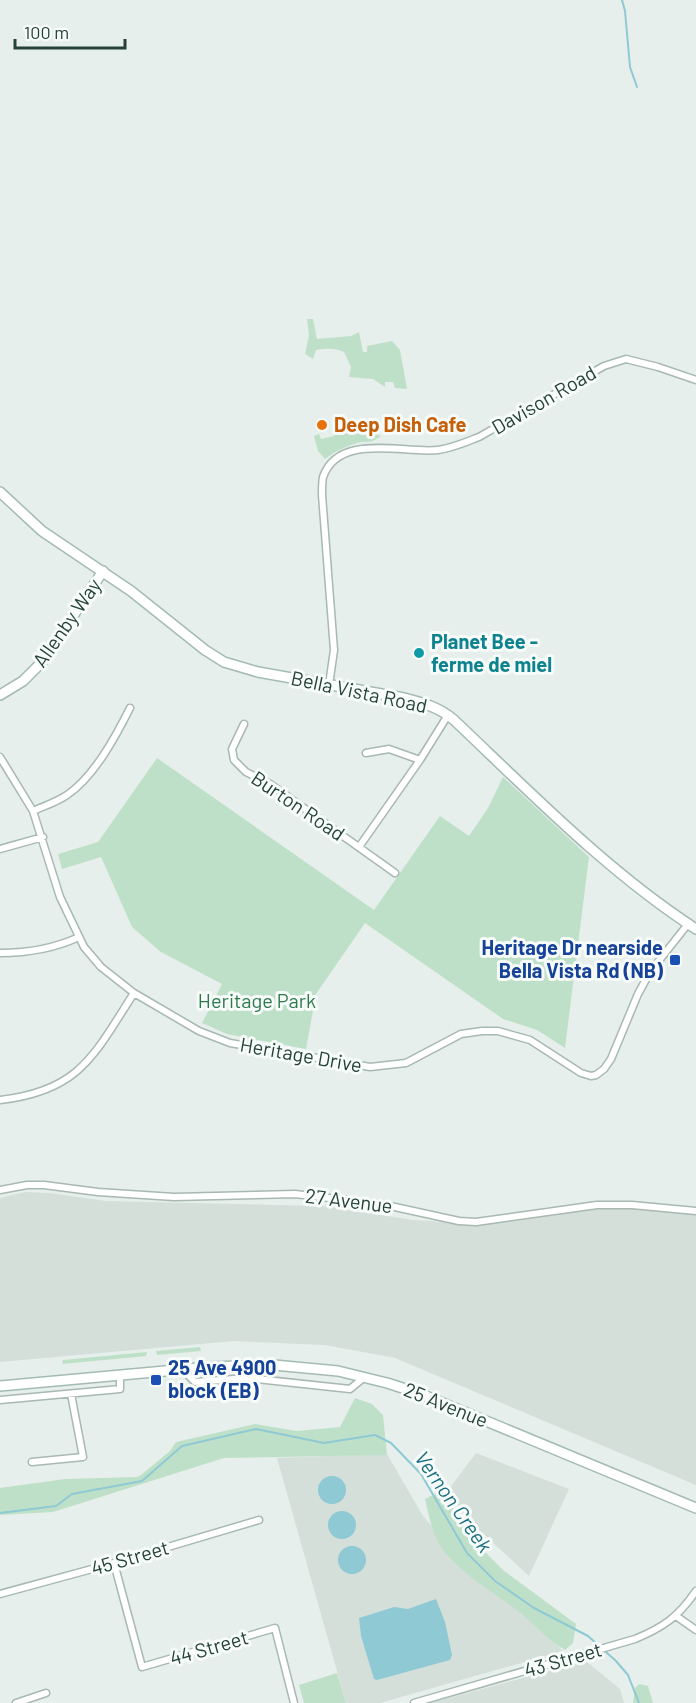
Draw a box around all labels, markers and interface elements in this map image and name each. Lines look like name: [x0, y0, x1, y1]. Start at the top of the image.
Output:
scale bar: [15, 12, 124, 50]
text: 100 m: [24, 21, 69, 43]
street label: Davison Road: [487, 360, 600, 439]
place label: Deep Dish Cafe: [334, 412, 467, 436]
marker: Deep Dish Cafe: [315, 418, 329, 432]
street label: Allenby Way: [27, 574, 105, 671]
place label: Planet Bee - ferme de miel: [431, 629, 552, 676]
marker: Planet Bee - ferme de miel: [412, 646, 426, 660]
street label: Bella Vista Road: [289, 665, 430, 717]
street label: Burton Road: [247, 765, 350, 845]
place label: Heritage Dr nearside Bella Vista Rd (NB): [481, 935, 663, 982]
marker: Heritage Dr nearside Bella Vista Rd (NB): [668, 953, 682, 967]
park label: Heritage Park: [198, 988, 316, 1012]
street label: Heritage Drive: [238, 1031, 364, 1077]
street label: 27 Avenue: [304, 1183, 394, 1217]
place label: 25 Ave 4900 block (EB): [168, 1355, 277, 1402]
marker: 25 Ave 4900 block (EB): [149, 1373, 163, 1387]
street label: 25 Avenue: [401, 1376, 492, 1432]
water label: Vernon Creek: [410, 1446, 499, 1557]
street label: 45 Street: [88, 1534, 171, 1580]
street label: 44 Street: [167, 1624, 251, 1670]
street label: 43 Street: [521, 1636, 604, 1682]

